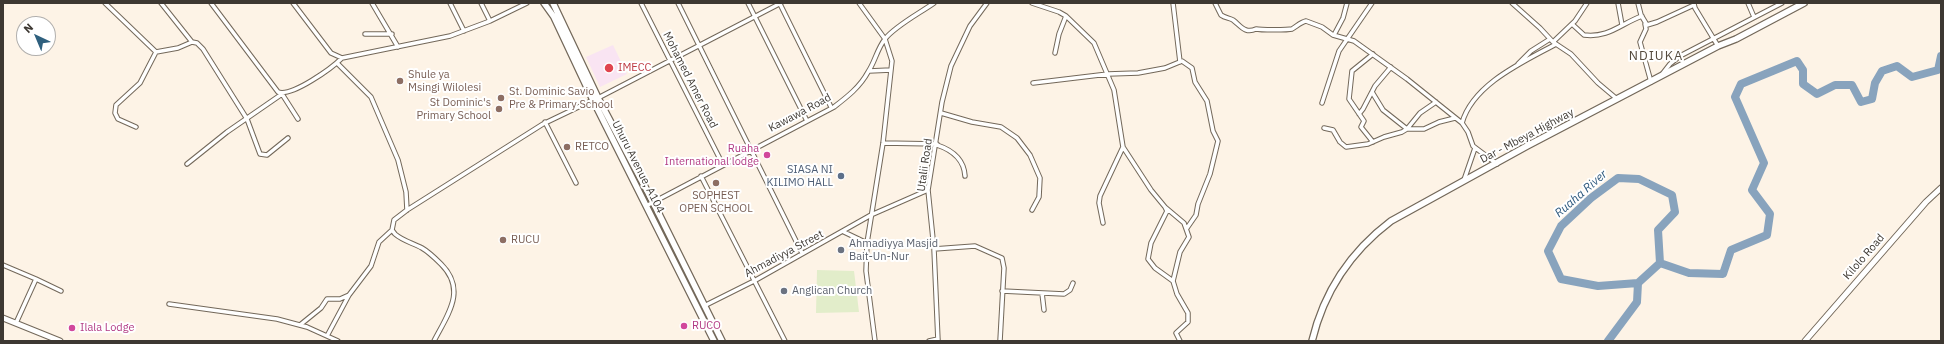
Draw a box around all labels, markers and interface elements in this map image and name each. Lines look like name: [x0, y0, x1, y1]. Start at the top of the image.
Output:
north arrow: [16, 16, 56, 56]
text: N: [21, 20, 36, 36]
street label: Mohamed Amer Road: [660, 30, 720, 130]
district label: NDIUKA: [1629, 48, 1683, 64]
place label: IMECC: [618, 61, 651, 75]
marker: IMECC: [603, 62, 615, 74]
place label: Shule ya Msingi Wilolesi: [408, 68, 481, 94]
marker: Shule ya Msingi Wilolesi: [395, 76, 405, 86]
place label: St. Dominic Savio Pre & Primary School: [509, 85, 613, 111]
street label: Kawawa Road: [766, 91, 834, 135]
marker: St. Dominic Savio Pre & Primary School: [496, 93, 506, 103]
place label: St Dominic's Primary School: [416, 96, 491, 122]
marker: St Dominic's Primary School: [494, 104, 504, 114]
street label: Dar - Mbeya Highway: [1478, 106, 1576, 166]
street label: Uhuru Avenue, A104: [609, 119, 667, 215]
street label: Utalii Road: [915, 138, 935, 192]
place label: RETCO: [575, 140, 609, 154]
marker: RETCO: [562, 142, 572, 152]
place label: Ruaha International lodge: [665, 142, 759, 168]
marker: Ruaha International lodge: [762, 150, 772, 160]
place label: SIASA NI KILIMO HALL: [767, 163, 833, 189]
water label: Ruaha River: [1552, 167, 1610, 221]
marker: SIASA NI KILIMO HALL: [836, 171, 846, 181]
marker: SOPHEST OPEN SCHOOL: [711, 178, 721, 188]
place label: SOPHEST OPEN SCHOOL: [679, 189, 753, 215]
street label: Ahmadiyya Street: [742, 228, 826, 280]
street label: Kilolo Road: [1841, 232, 1887, 282]
place label: RUCU: [511, 233, 540, 247]
marker: RUCU: [498, 235, 508, 245]
place label: Ahmadiyya Masjid Bait-Un-Nur: [849, 237, 938, 263]
marker: Ahmadiyya Masjid Bait-Un-Nur: [836, 245, 846, 255]
place label: Anglican Church: [792, 284, 872, 298]
marker: Anglican Church: [779, 286, 789, 296]
place label: RUCO: [692, 319, 721, 333]
place label: Ilala Lodge: [80, 321, 134, 335]
marker: RUCO: [679, 321, 689, 331]
marker: Ilala Lodge: [67, 323, 77, 333]

